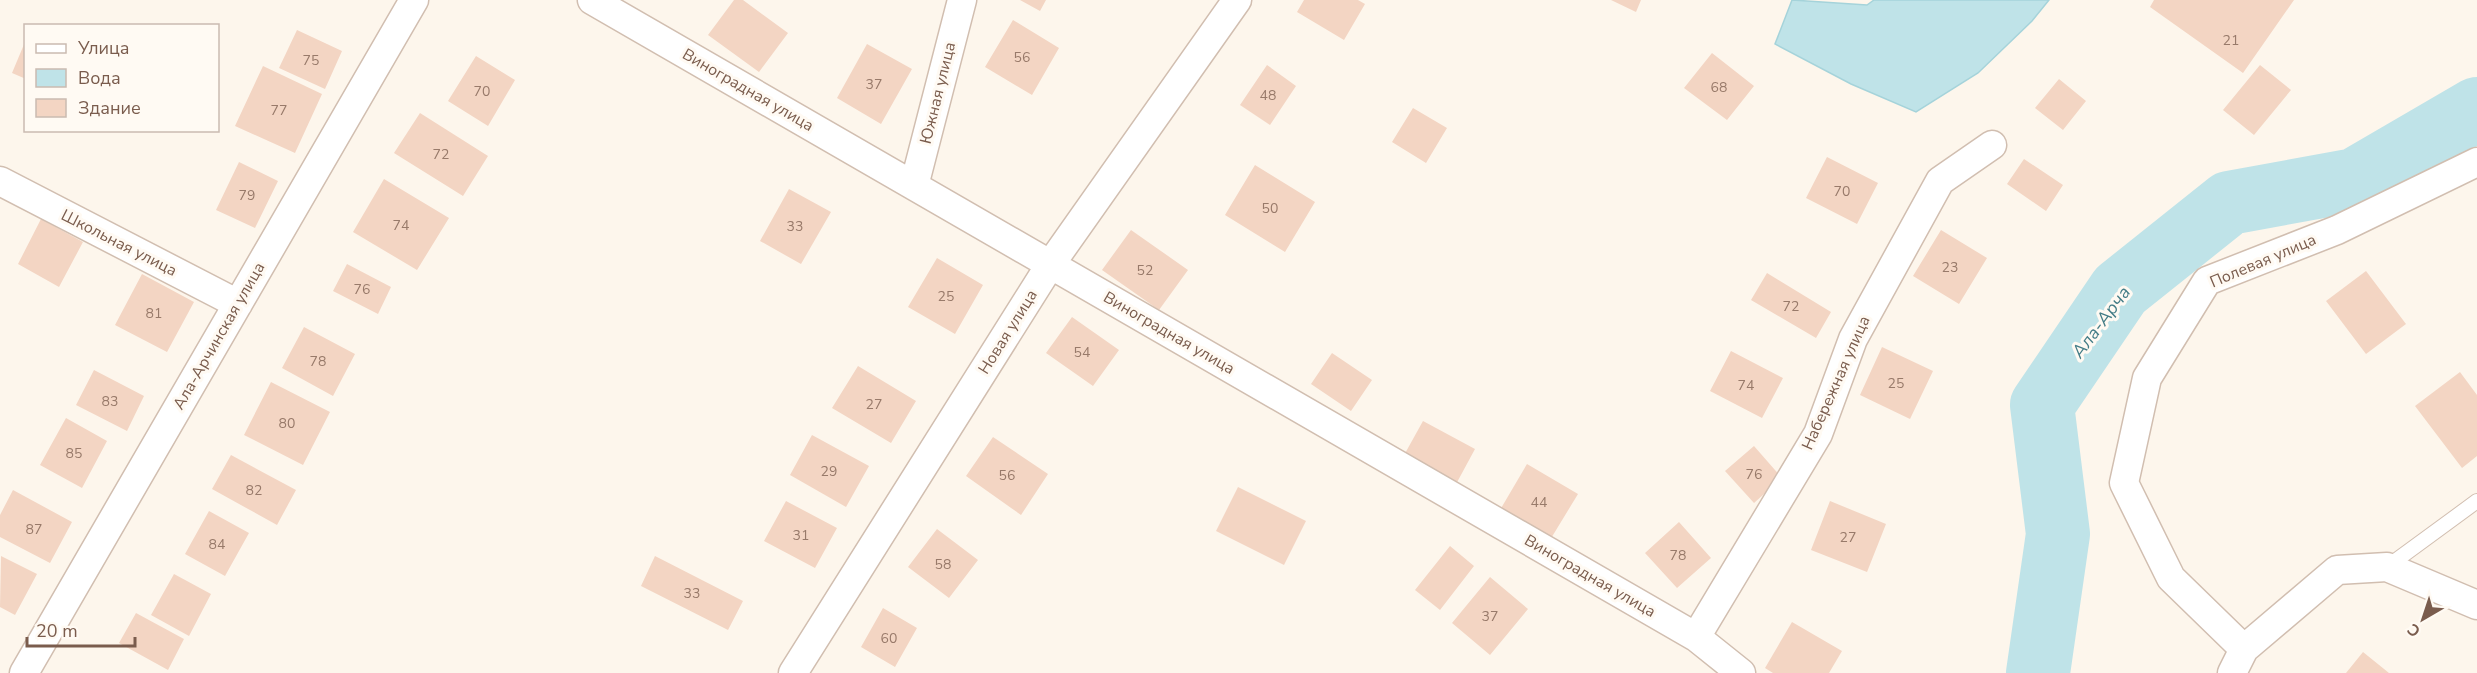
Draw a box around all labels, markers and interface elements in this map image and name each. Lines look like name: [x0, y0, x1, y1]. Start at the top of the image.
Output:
legend: [24, 24, 219, 132]
house number: 21: [2223, 31, 2239, 50]
text: Улица: [77, 36, 129, 60]
street label: Южная улица: [915, 40, 961, 146]
street label: Виноградная улица: [678, 43, 818, 137]
house number: 56: [1014, 48, 1030, 67]
house number: 75: [303, 51, 319, 70]
text: Вода: [78, 66, 121, 90]
house number: 37: [866, 75, 882, 94]
house number: 68: [1711, 78, 1727, 97]
house number: 70: [474, 82, 490, 101]
house number: 48: [1260, 86, 1276, 105]
text: Здание: [78, 96, 141, 120]
house number: 77: [271, 101, 287, 120]
house number: 72: [433, 145, 449, 164]
house number: 70: [1834, 182, 1850, 201]
house number: 79: [239, 186, 255, 205]
house number: 50: [1262, 199, 1278, 218]
street label: Школьная улица: [57, 204, 181, 282]
house number: 74: [393, 216, 409, 235]
house number: 33: [787, 217, 803, 236]
street label: Полевая улица: [2206, 229, 2320, 293]
street label: Ала-Арчинская улица: [168, 258, 270, 414]
house number: 23: [1942, 258, 1958, 277]
house number: 52: [1137, 261, 1153, 280]
house number: 76: [354, 280, 370, 299]
water label: Ала-Арча: [2066, 281, 2136, 364]
street label: Новая улица: [973, 285, 1043, 379]
street label: Виноградная улица: [1099, 286, 1239, 380]
house number: 25: [938, 287, 954, 306]
house number: 72: [1783, 297, 1799, 316]
house number: 81: [146, 304, 162, 323]
street label: Набережная улица: [1797, 312, 1875, 454]
house number: 54: [1074, 343, 1090, 362]
house number: 78: [310, 352, 326, 371]
house number: 25: [1888, 374, 1904, 393]
house number: 74: [1738, 376, 1754, 395]
house number: 83: [102, 392, 118, 411]
house number: 27: [866, 395, 882, 414]
house number: 80: [279, 414, 295, 433]
house number: 85: [66, 444, 82, 463]
house number: 29: [821, 462, 837, 481]
house number: 76: [1746, 465, 1762, 484]
house number: 56: [999, 466, 1015, 485]
house number: 82: [246, 481, 262, 500]
house number: 44: [1531, 493, 1547, 512]
house number: 87: [26, 520, 42, 539]
house number: 31: [793, 526, 809, 545]
house number: 27: [1840, 528, 1856, 547]
street label: Виноградная улица: [1520, 529, 1660, 623]
house number: 84: [209, 535, 225, 554]
house number: 78: [1670, 546, 1686, 565]
house number: 58: [935, 555, 951, 574]
house number: 33: [684, 584, 700, 603]
north arrow: [2393, 589, 2453, 649]
house number: 37: [1482, 607, 1498, 626]
scale bar: [27, 610, 135, 648]
text: С: [2403, 618, 2425, 642]
text: 20 m: [36, 619, 78, 643]
house number: 60: [881, 629, 897, 648]

